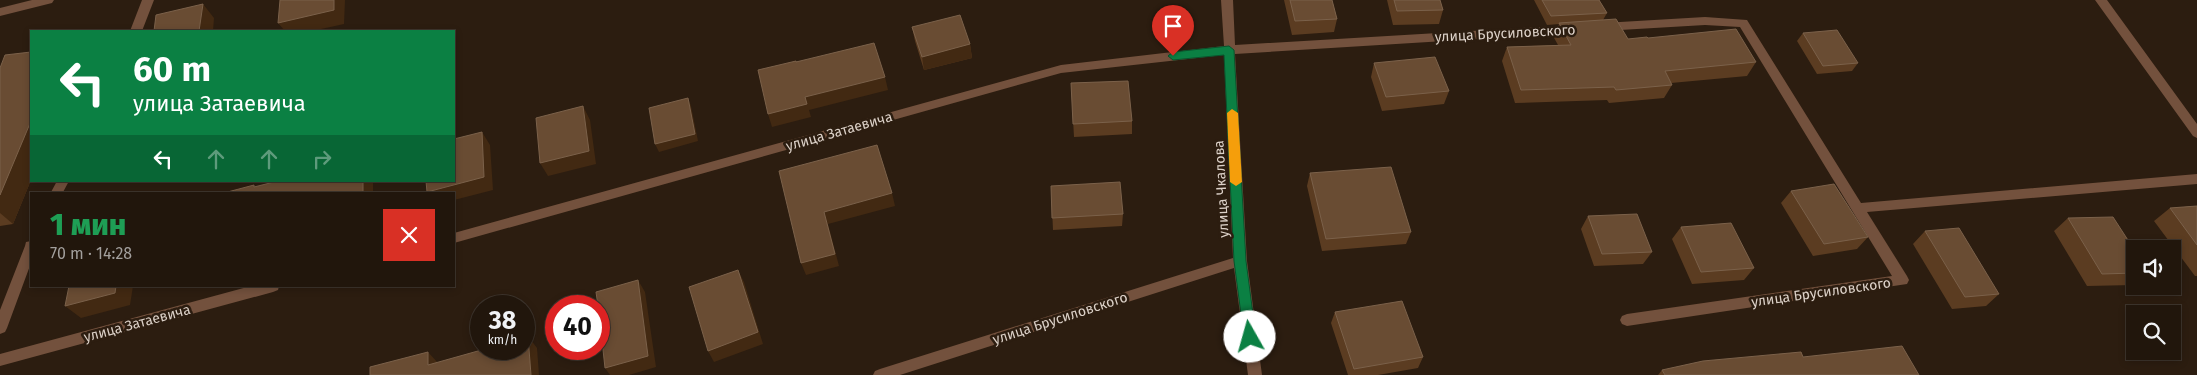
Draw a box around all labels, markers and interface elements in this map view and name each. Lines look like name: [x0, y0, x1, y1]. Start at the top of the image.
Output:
pin: [1152, 5, 1194, 56]
icon: arrive: [1159, 12, 1187, 40]
street label: улица Брусиловского: [1434, 21, 1576, 46]
text: 60 m: [133, 48, 211, 90]
icon: left: [50, 50, 115, 115]
text: улица Затаевича: [133, 90, 306, 117]
street label: улица Затаевича: [784, 108, 894, 155]
street label: улица Чкалова: [1210, 140, 1233, 238]
icon: left: [149, 145, 177, 173]
icon: ahead: [202, 145, 230, 173]
icon: ahead: [255, 145, 283, 173]
icon: right: [308, 145, 336, 173]
text: 1 мин: [50, 207, 126, 243]
button: close: [383, 209, 435, 261]
map controls: [2126, 240, 2181, 360]
button: sound: [2126, 240, 2181, 295]
text: 70 m · 14:28: [50, 244, 132, 263]
street label: улица Брусиловского: [1750, 274, 1892, 311]
street label: улица Брусиловского: [991, 289, 1130, 348]
speed limit sign: 40: [545, 295, 610, 360]
street label: улица Затаевича: [82, 301, 192, 346]
button: search: [2126, 305, 2181, 360]
text: 38: [489, 306, 516, 336]
position arrow: [1223, 310, 1275, 362]
text: km/h: [488, 333, 517, 347]

